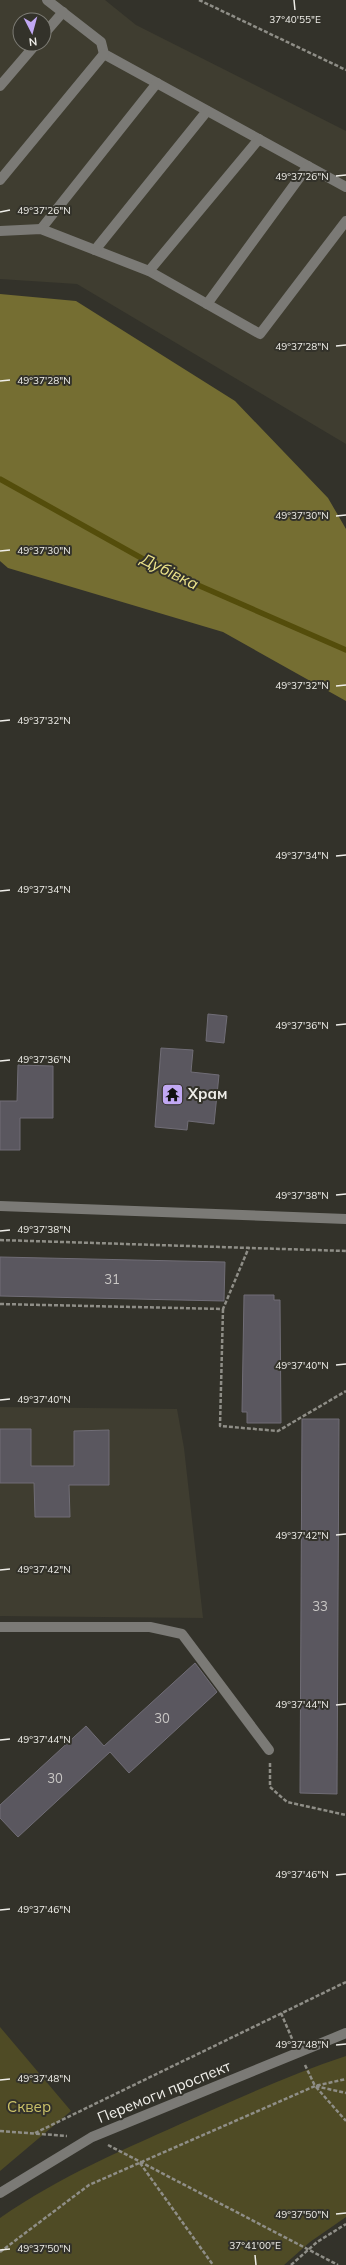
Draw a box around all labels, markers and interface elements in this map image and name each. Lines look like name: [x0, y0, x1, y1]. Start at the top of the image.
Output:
north arrow: [12, 12, 52, 52]
text: 37°40'55"E: [269, 13, 321, 26]
text: N: [28, 35, 38, 49]
text: 49°37'26"N: [275, 170, 329, 183]
text: 49°37'26"N: [17, 204, 71, 217]
text: 49°37'28"N: [275, 340, 329, 353]
text: 49°37'28"N: [17, 374, 71, 387]
text: 49°37'30"N: [275, 509, 329, 522]
text: 49°37'30"N: [17, 544, 71, 557]
water label: Дубівка: [137, 548, 202, 594]
text: 49°37'32"N: [275, 679, 329, 692]
text: 49°37'32"N: [17, 714, 71, 727]
text: 49°37'34"N: [275, 849, 329, 862]
text: 49°37'34"N: [17, 883, 71, 896]
text: 49°37'36"N: [275, 1019, 329, 1032]
text: 49°37'36"N: [17, 1053, 71, 1066]
temple icon: Храм: [159, 1081, 185, 1107]
place label: Храм: [187, 1084, 228, 1103]
text: 49°37'38"N: [275, 1189, 329, 1202]
text: 49°37'38"N: [17, 1223, 71, 1236]
house number: 31: [104, 1271, 120, 1287]
text: 49°37'40"N: [275, 1359, 329, 1372]
text: 49°37'40"N: [17, 1393, 71, 1406]
text: 49°37'42"N: [275, 1529, 329, 1542]
text: 49°37'42"N: [17, 1563, 71, 1576]
house number: 33: [312, 1598, 328, 1614]
text: 49°37'44"N: [275, 1698, 329, 1711]
house number: 30: [154, 1710, 170, 1726]
text: 49°37'44"N: [17, 1733, 71, 1746]
house number: 30: [47, 1770, 63, 1786]
text: 49°37'46"N: [275, 1868, 329, 1881]
text: 49°37'46"N: [17, 1903, 71, 1916]
text: 49°37'48"N: [275, 2038, 329, 2051]
street label: Перемоги проспект: [94, 2056, 233, 2127]
text: 49°37'48"N: [17, 2072, 71, 2085]
park label: Сквер: [7, 2097, 51, 2116]
text: 49°37'50"N: [275, 2208, 329, 2221]
text: 37°41'00"E: [229, 2239, 281, 2252]
text: 49°37'50"N: [17, 2242, 71, 2255]

